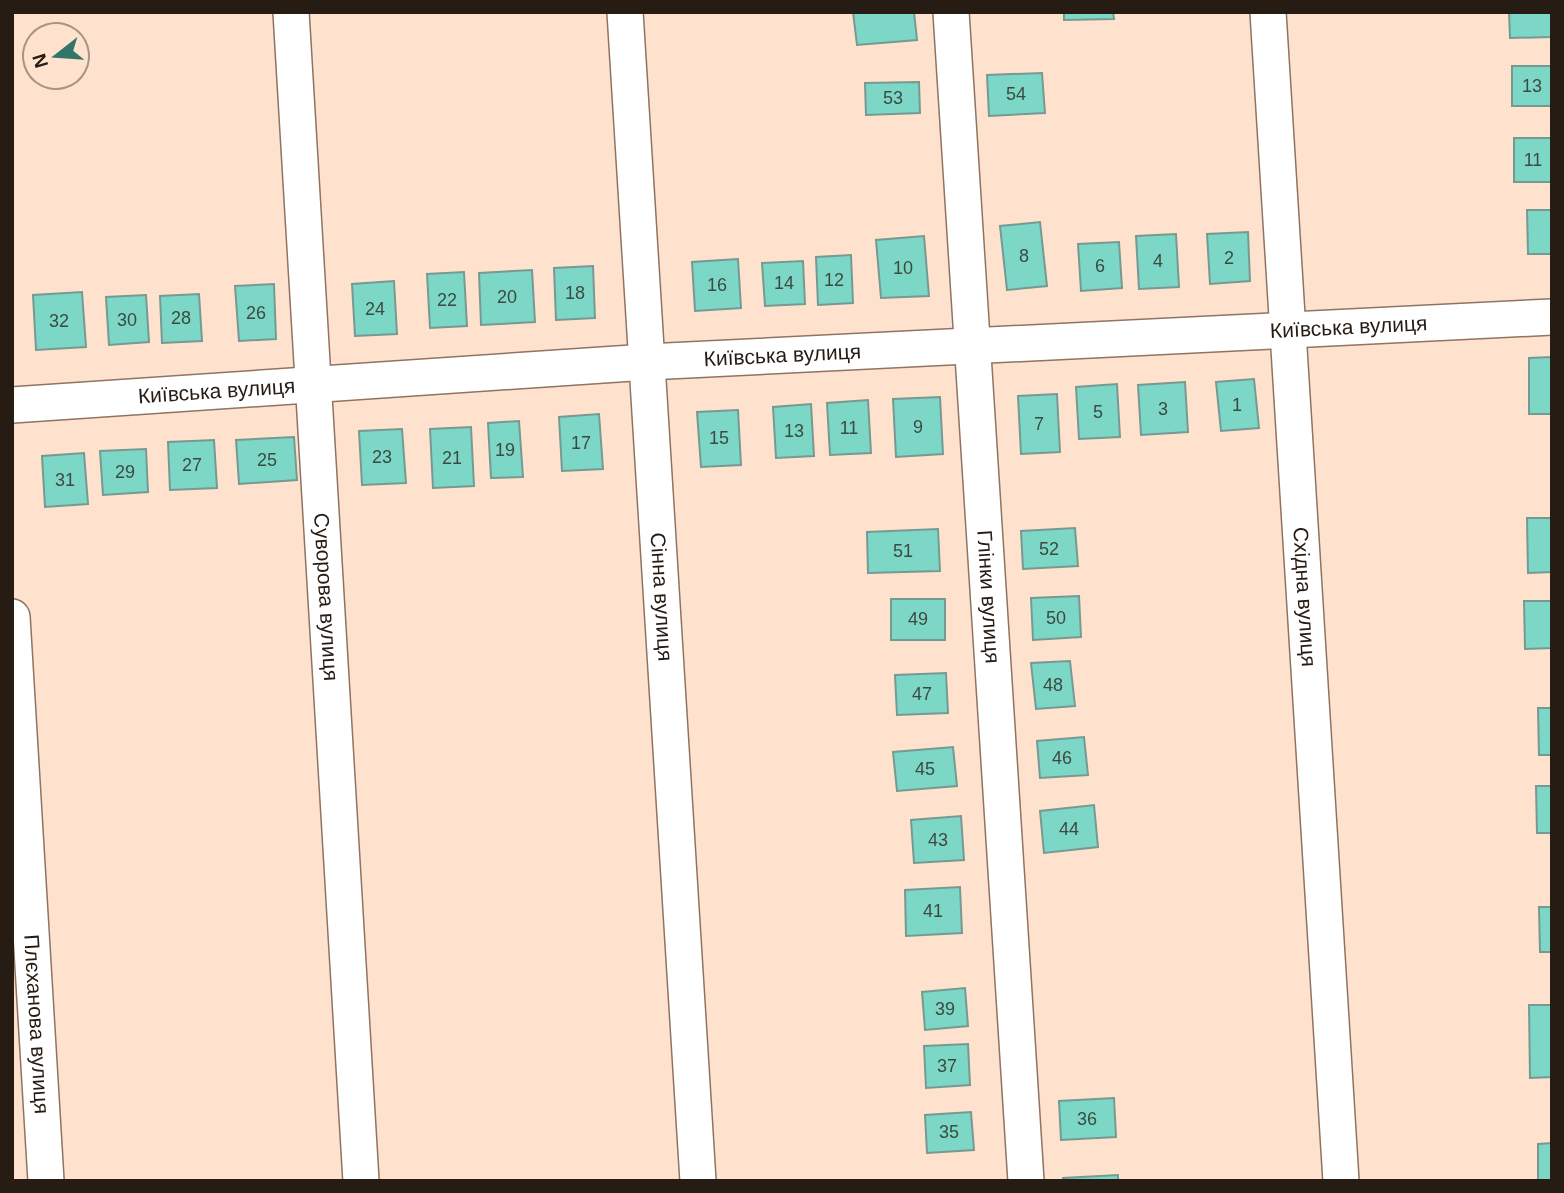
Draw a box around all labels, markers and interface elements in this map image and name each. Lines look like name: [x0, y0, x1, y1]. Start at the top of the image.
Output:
north arrow: [21, 21, 91, 91]
text: N: [28, 51, 52, 70]
house number: 13: [1522, 76, 1542, 96]
house number: 54: [1006, 84, 1026, 104]
house number: 53: [883, 88, 903, 108]
house number: 11: [1524, 150, 1542, 170]
house number: 8: [1019, 246, 1029, 266]
house number: 2: [1224, 248, 1234, 268]
house number: 4: [1153, 251, 1163, 271]
house number: 6: [1095, 256, 1105, 276]
house number: 10: [893, 258, 913, 278]
house number: 12: [824, 270, 844, 290]
house number: 14: [774, 273, 794, 293]
house number: 16: [707, 275, 727, 295]
house number: 18: [565, 283, 585, 303]
house number: 20: [497, 287, 517, 307]
house number: 22: [437, 290, 457, 310]
house number: 24: [365, 299, 385, 319]
house number: 26: [246, 303, 266, 323]
house number: 28: [171, 308, 191, 328]
house number: 30: [117, 310, 137, 330]
house number: 32: [49, 311, 69, 331]
street label: Київська вулиця: [1269, 311, 1428, 342]
street label: Київська вулиця: [703, 339, 862, 370]
street label: Київська вулиця: [137, 374, 296, 407]
house number: 1: [1232, 395, 1242, 415]
house number: 3: [1158, 399, 1168, 419]
house number: 5: [1093, 402, 1103, 422]
house number: 7: [1034, 414, 1044, 434]
house number: 9: [913, 417, 923, 437]
house number: 11: [840, 418, 858, 438]
house number: 13: [784, 421, 804, 441]
house number: 15: [709, 428, 729, 448]
house number: 17: [571, 433, 591, 453]
house number: 19: [495, 440, 515, 460]
house number: 23: [372, 447, 392, 467]
house number: 21: [442, 448, 462, 468]
house number: 25: [257, 450, 277, 470]
house number: 27: [182, 455, 202, 475]
house number: 29: [115, 462, 135, 482]
house number: 31: [55, 470, 75, 490]
street label: Суворова вулиця: [310, 512, 343, 682]
street label: Східна вулиця: [1289, 526, 1321, 667]
street label: Глінки вулиця: [973, 529, 1005, 664]
street label: Сінна вулиця: [647, 532, 678, 662]
house number: 52: [1039, 539, 1059, 559]
house number: 51: [893, 541, 913, 561]
house number: 50: [1046, 608, 1066, 628]
house number: 49: [908, 609, 928, 629]
house number: 48: [1043, 675, 1063, 695]
house number: 47: [912, 684, 932, 704]
house number: 46: [1052, 748, 1072, 768]
house number: 45: [915, 759, 935, 779]
house number: 44: [1059, 819, 1079, 839]
house number: 43: [928, 830, 948, 850]
house number: 41: [923, 901, 943, 921]
street label: Плєханова вулиця: [20, 934, 54, 1115]
house number: 39: [935, 999, 955, 1019]
house number: 37: [937, 1056, 957, 1076]
house number: 36: [1077, 1109, 1097, 1129]
house number: 35: [939, 1122, 959, 1142]

